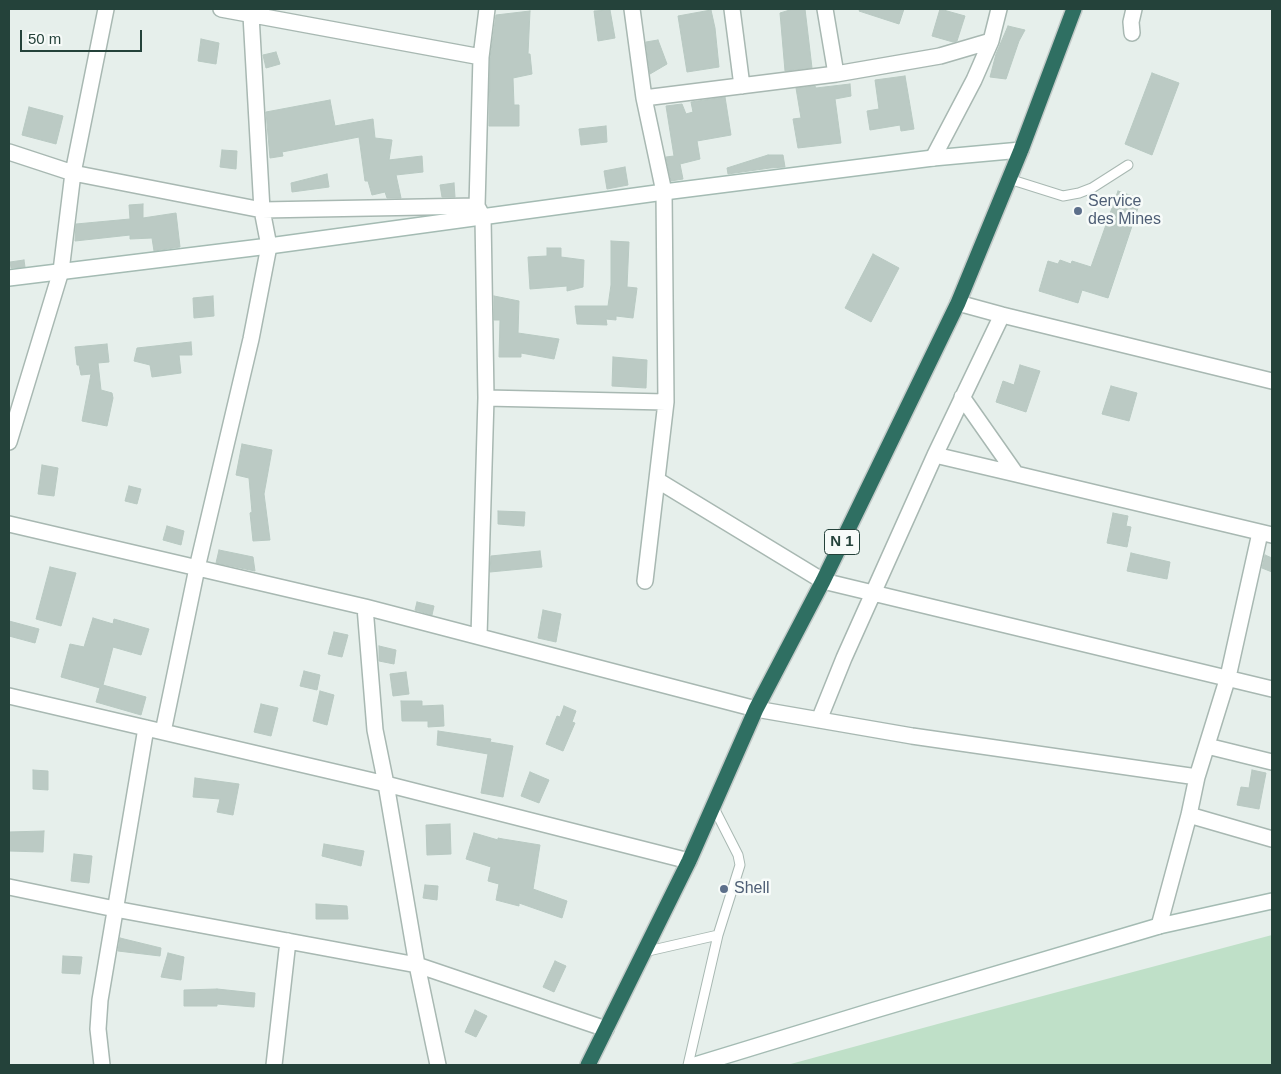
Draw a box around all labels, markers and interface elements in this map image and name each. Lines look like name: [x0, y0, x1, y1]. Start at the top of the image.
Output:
scale bar: [22, 20, 145, 52]
text: 50 m: [28, 30, 61, 47]
place label: Service des Mines: [1088, 192, 1161, 230]
marker: Service des Mines: [1072, 205, 1084, 217]
road number: N 1: [824, 530, 860, 554]
place label: Shell: [734, 879, 770, 899]
marker: Shell: [718, 883, 730, 895]

